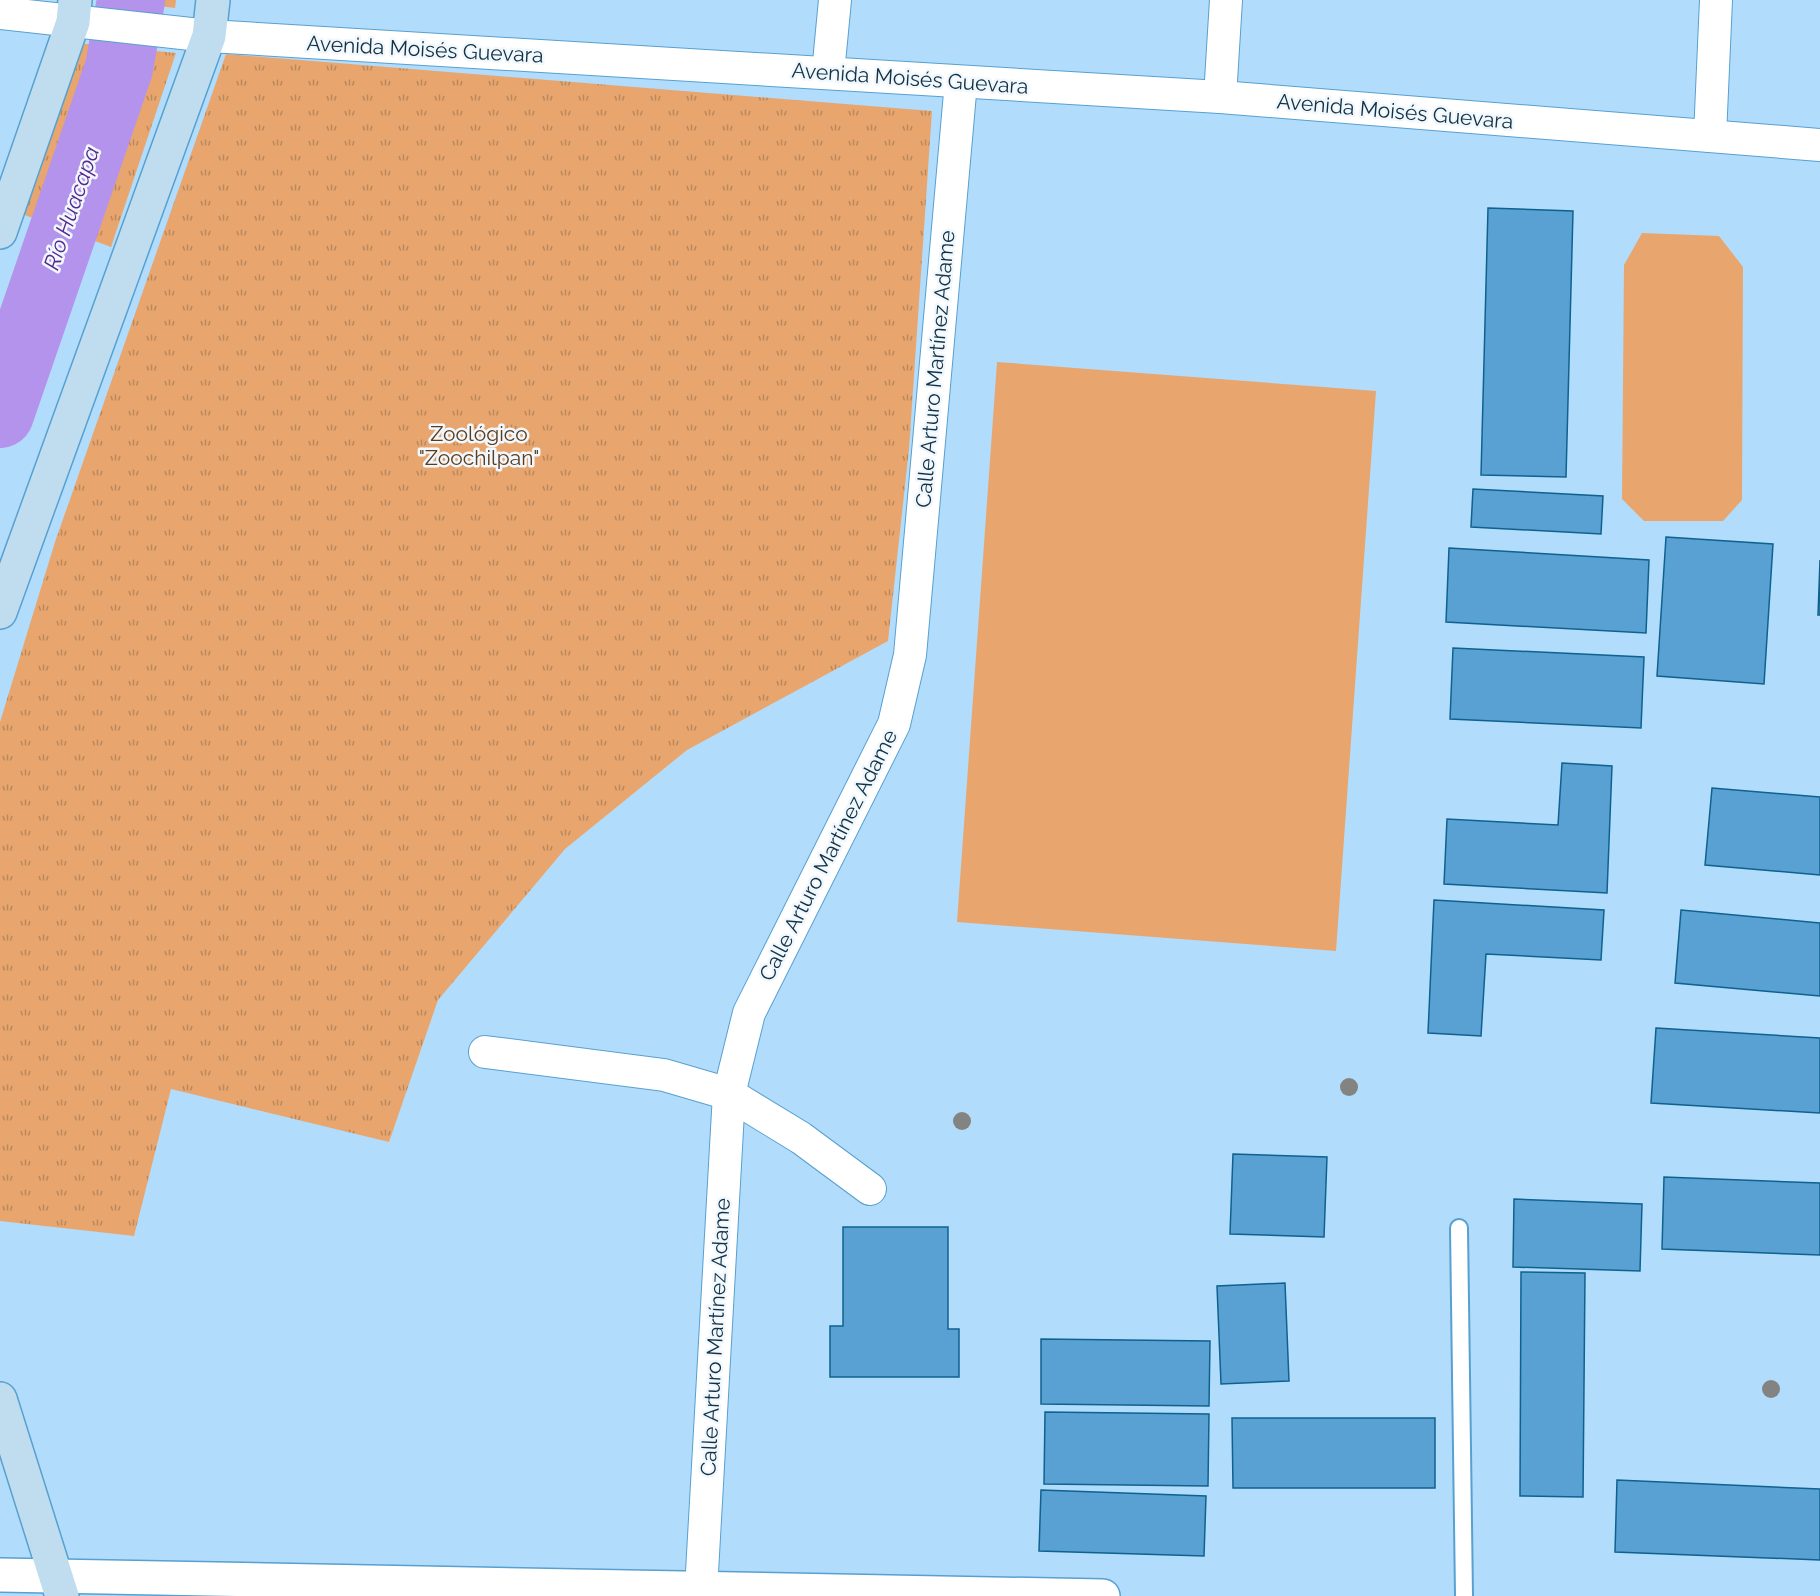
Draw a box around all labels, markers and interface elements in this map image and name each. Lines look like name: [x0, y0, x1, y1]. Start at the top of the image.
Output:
street label: Avenida Moisés Guevara: [306, 30, 544, 68]
street label: Avenida Moisés Guevara: [791, 57, 1029, 99]
street label: Avenida Moisés Guevara: [1276, 88, 1514, 134]
water label: Río Huacapa: [38, 143, 104, 273]
street label: Calle Arturo Martínez Adame: [910, 229, 960, 509]
park label: Zoológico "Zoochilpan": [419, 421, 539, 470]
street label: Calle Arturo Martínez Adame: [754, 725, 902, 985]
street label: Calle Arturo Martínez Adame: [695, 1197, 735, 1477]

